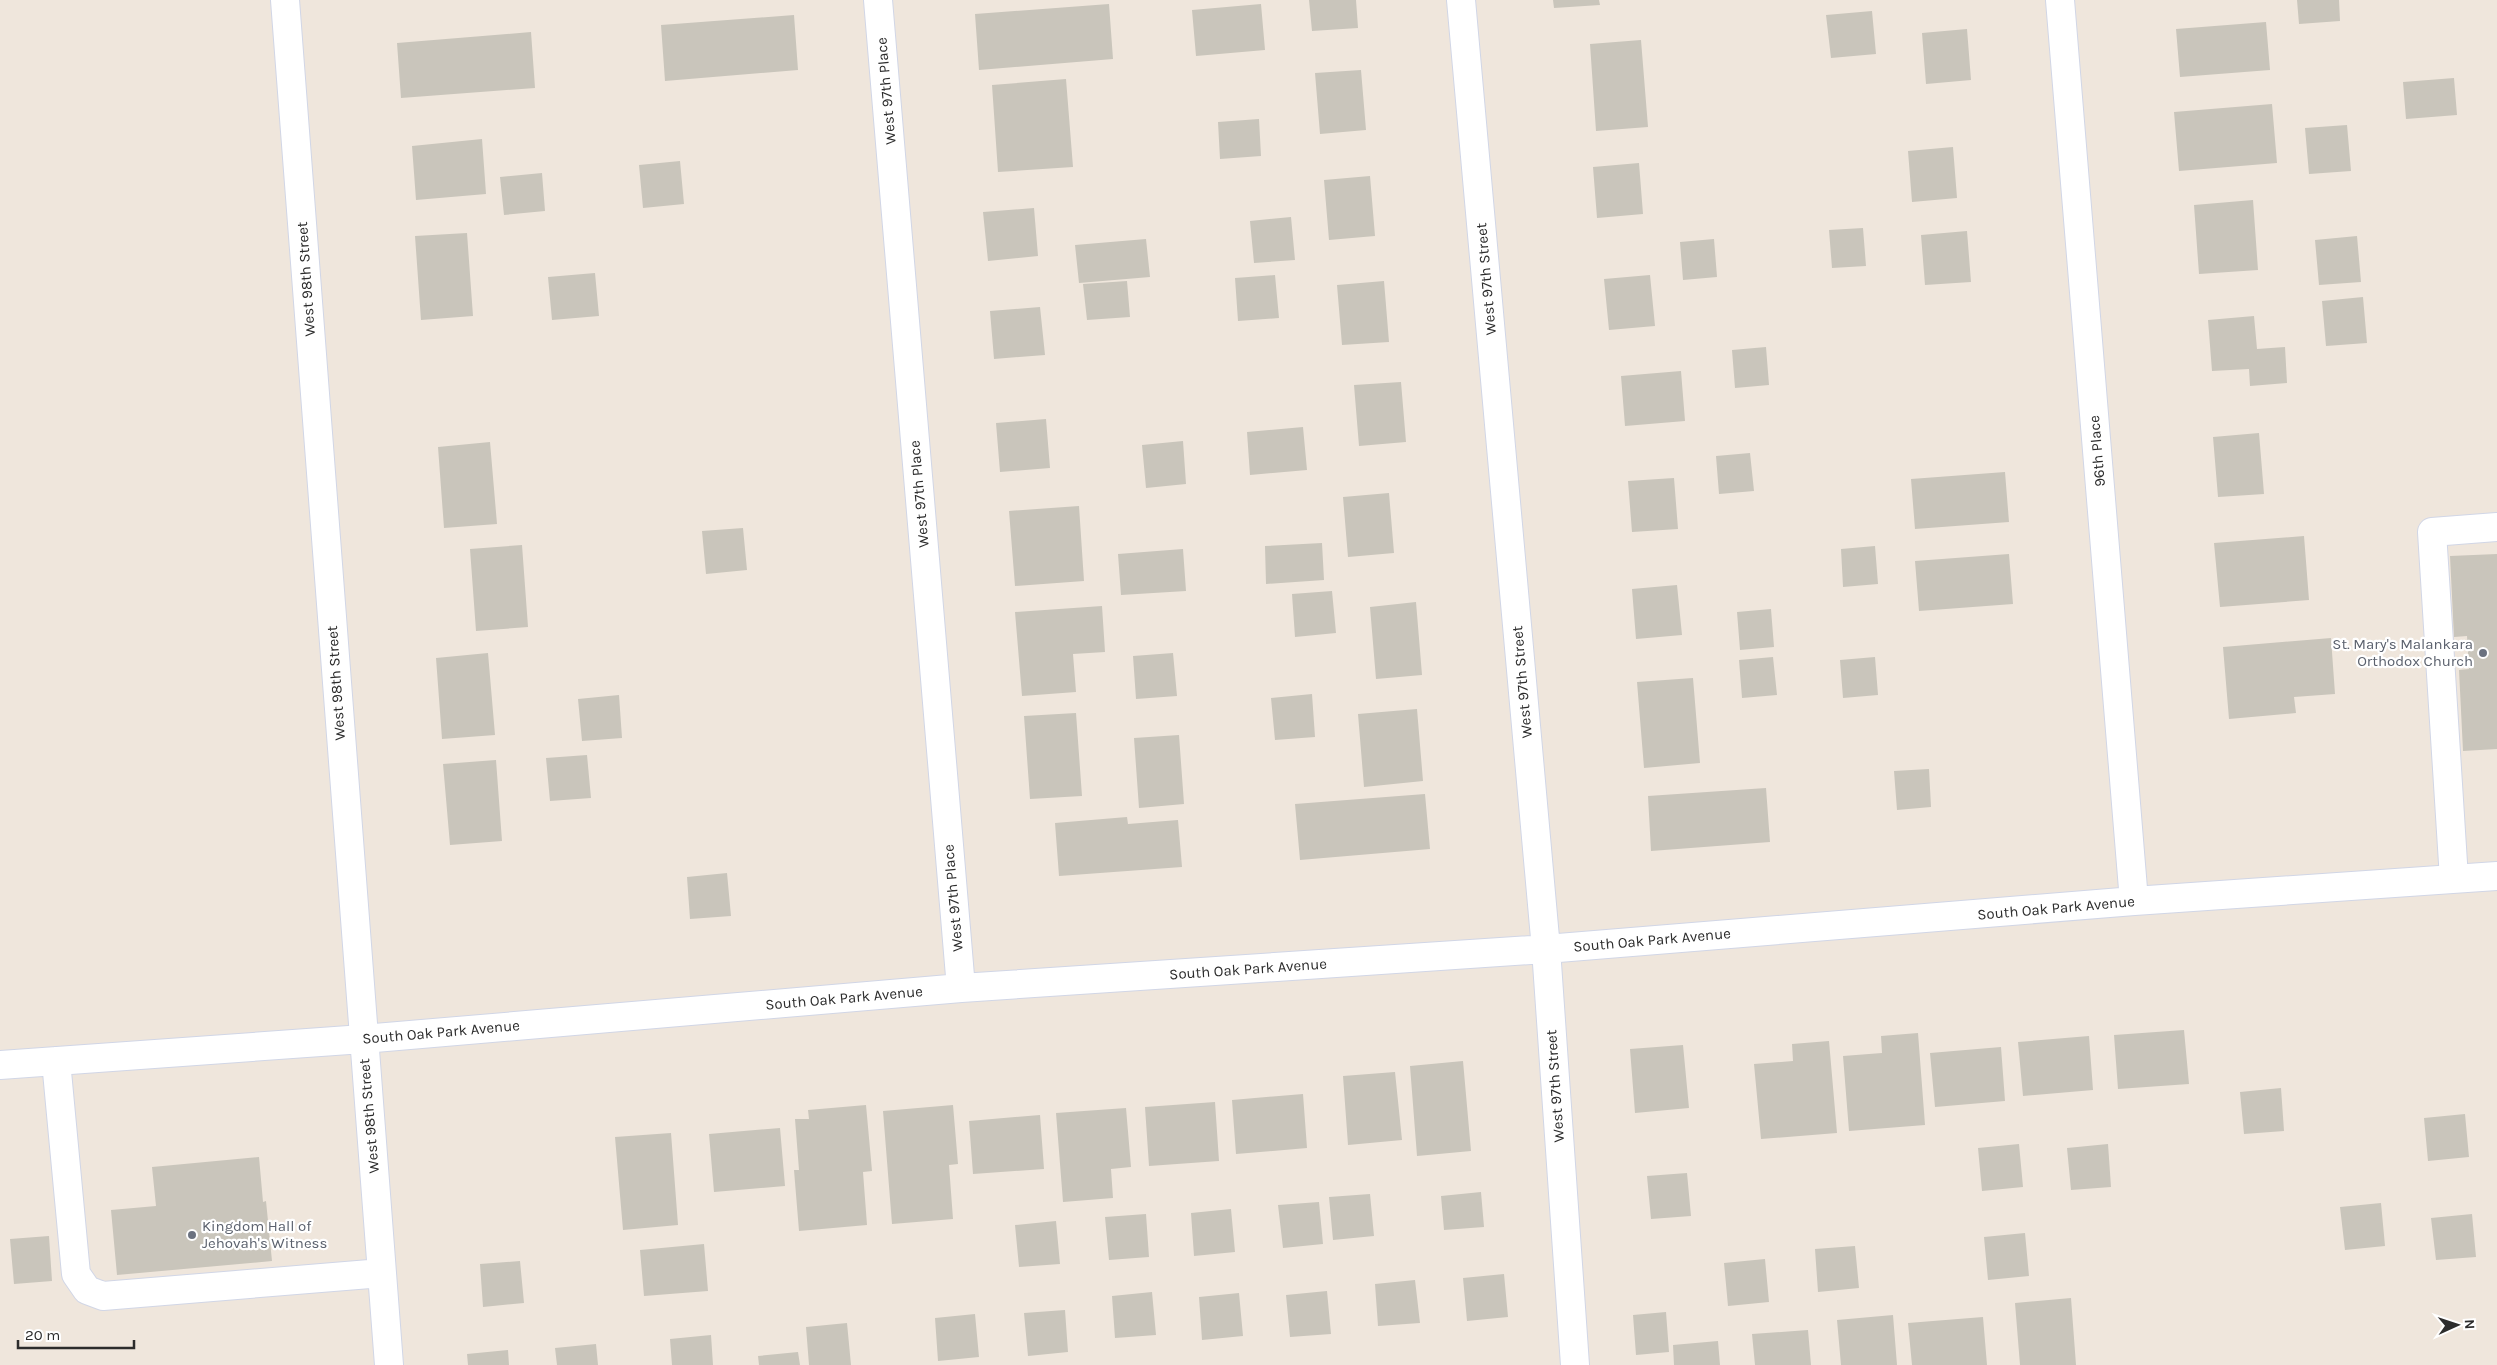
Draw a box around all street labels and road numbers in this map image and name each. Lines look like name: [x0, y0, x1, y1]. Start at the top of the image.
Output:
street label: West 97th Place: [872, 36, 900, 146]
street label: West 98th Street: [293, 221, 319, 337]
street label: West 97th Street: [1472, 222, 1500, 336]
street label: 96th Place: [2085, 414, 2109, 488]
street label: West 97th Place: [905, 439, 933, 549]
street label: West 98th Street: [323, 625, 349, 741]
street label: West 97th Street: [1508, 625, 1536, 739]
street label: West 97th Place: [939, 843, 967, 953]
street label: South Oak Park Avenue: [1977, 892, 2135, 924]
street label: South Oak Park Avenue: [1573, 924, 1731, 956]
street label: South Oak Park Avenue: [1169, 955, 1327, 983]
street label: South Oak Park Avenue: [765, 982, 923, 1014]
street label: South Oak Park Avenue: [362, 1016, 520, 1048]
street label: West 97th Street: [1542, 1029, 1568, 1143]
street label: West 98th Street: [355, 1058, 383, 1174]

